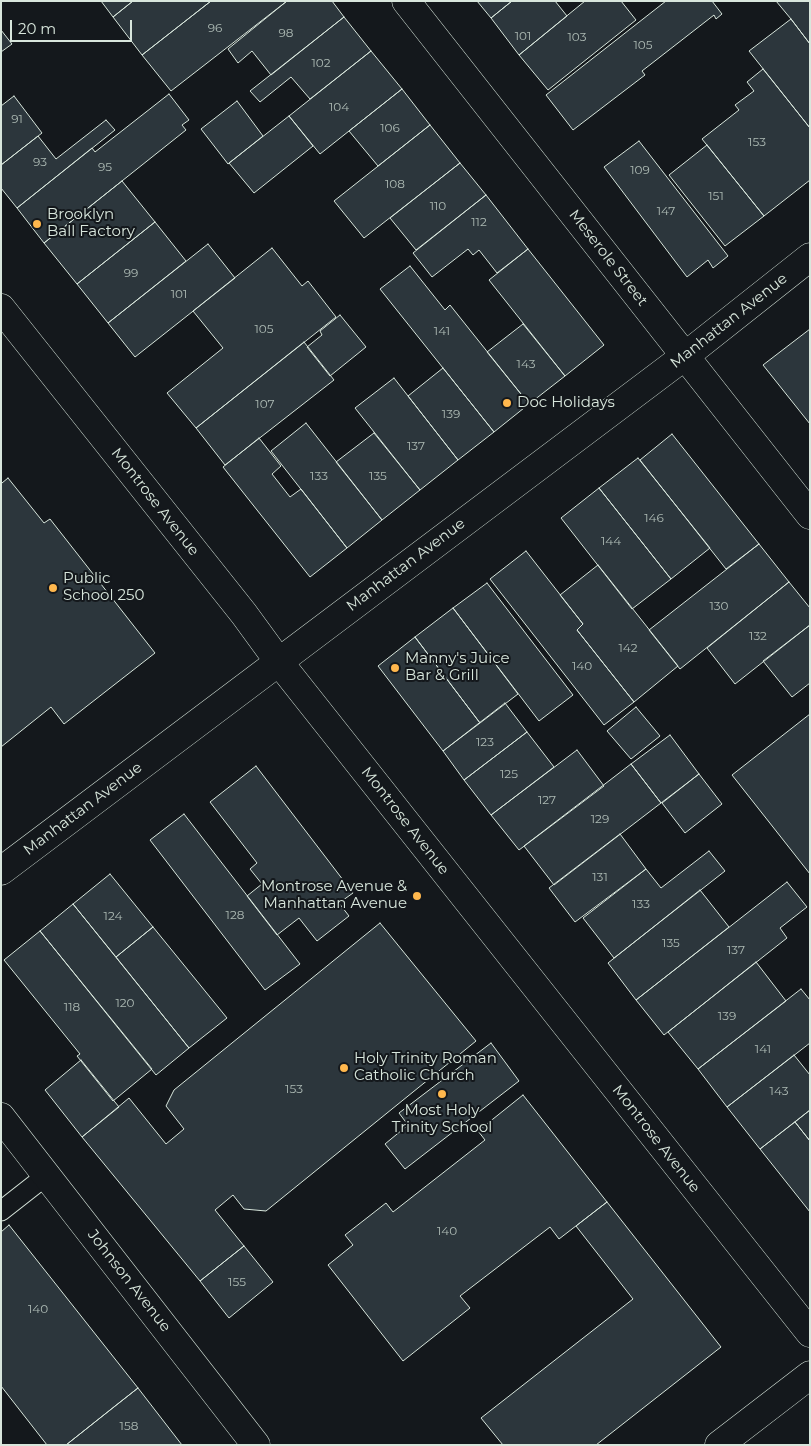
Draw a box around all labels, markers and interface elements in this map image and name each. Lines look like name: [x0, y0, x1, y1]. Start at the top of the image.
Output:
scale bar: [12, 10, 135, 42]
text: 20 m: [18, 19, 56, 38]
house number: 96: [208, 21, 222, 35]
house number: 98: [279, 26, 293, 40]
house number: 101: [515, 29, 531, 43]
house number: 103: [568, 30, 586, 44]
house number: 105: [633, 38, 653, 52]
house number: 102: [311, 56, 331, 70]
house number: 104: [329, 100, 349, 114]
house number: 91: [11, 112, 23, 126]
house number: 106: [380, 121, 400, 135]
house number: 153: [748, 135, 766, 149]
house number: 93: [33, 155, 47, 169]
house number: 95: [98, 160, 112, 174]
house number: 109: [630, 163, 650, 177]
house number: 108: [385, 177, 405, 191]
house number: 151: [708, 189, 724, 203]
house number: 110: [430, 199, 446, 213]
house number: 147: [657, 204, 675, 218]
place label: Brooklyn Ball Factory: [47, 206, 135, 241]
street label: Meserole Street: [565, 206, 651, 310]
house number: 112: [471, 215, 487, 229]
marker: Brooklyn Ball Factory: [31, 218, 43, 230]
house number: 99: [124, 266, 138, 280]
street label: Manhattan Avenue: [667, 270, 791, 372]
house number: 101: [171, 287, 187, 301]
house number: 105: [254, 322, 274, 336]
house number: 141: [434, 324, 450, 338]
house number: 143: [517, 357, 535, 371]
place label: Doc Holidays: [517, 394, 615, 412]
house number: 107: [255, 397, 275, 411]
marker: Doc Holidays: [501, 397, 513, 409]
house number: 139: [442, 407, 460, 421]
house number: 137: [407, 439, 425, 453]
street label: Montrose Avenue: [107, 444, 203, 560]
house number: 133: [310, 469, 328, 483]
house number: 135: [369, 469, 387, 483]
house number: 146: [644, 511, 664, 525]
street label: Manhattan Avenue: [343, 515, 469, 615]
house number: 144: [601, 534, 621, 548]
place label: Public School 250: [63, 570, 144, 605]
marker: Public School 250: [47, 582, 59, 594]
house number: 130: [709, 599, 729, 613]
house number: 132: [749, 629, 767, 643]
house number: 142: [618, 641, 638, 655]
place label: Manny's Juice Bar & Grill: [405, 650, 510, 685]
house number: 140: [572, 659, 592, 673]
marker: Manny's Juice Bar & Grill: [389, 662, 401, 674]
house number: 123: [476, 735, 494, 749]
street label: Manhattan Avenue: [20, 759, 146, 859]
street label: Montrose Avenue: [357, 763, 453, 879]
house number: 125: [500, 767, 518, 781]
house number: 127: [538, 793, 556, 807]
house number: 129: [591, 812, 609, 826]
house number: 131: [592, 870, 608, 884]
place label: Montrose Avenue & Manhattan Avenue: [261, 878, 407, 913]
marker: Montrose Avenue & Manhattan Avenue: [411, 890, 423, 902]
house number: 133: [632, 897, 650, 911]
house number: 128: [226, 908, 244, 922]
house number: 124: [104, 909, 122, 923]
house number: 135: [662, 936, 680, 950]
house number: 137: [727, 943, 745, 957]
house number: 120: [115, 996, 135, 1010]
house number: 118: [64, 1000, 80, 1014]
house number: 139: [718, 1009, 736, 1023]
house number: 141: [755, 1042, 771, 1056]
place label: Holy Trinity Roman Catholic Church: [354, 1050, 497, 1085]
marker: Holy Trinity Roman Catholic Church: [338, 1062, 350, 1074]
street label: Montrose Avenue: [608, 1081, 704, 1197]
house number: 153: [285, 1082, 303, 1096]
house number: 143: [770, 1084, 788, 1098]
marker: Most Holy Trinity School: [436, 1088, 448, 1100]
place label: Most Holy Trinity School: [392, 1102, 492, 1137]
house number: 140: [437, 1224, 457, 1238]
street label: Johnson Avenue: [84, 1226, 174, 1336]
house number: 155: [228, 1275, 246, 1289]
house number: 140: [28, 1302, 48, 1316]
house number: 158: [120, 1419, 138, 1433]

